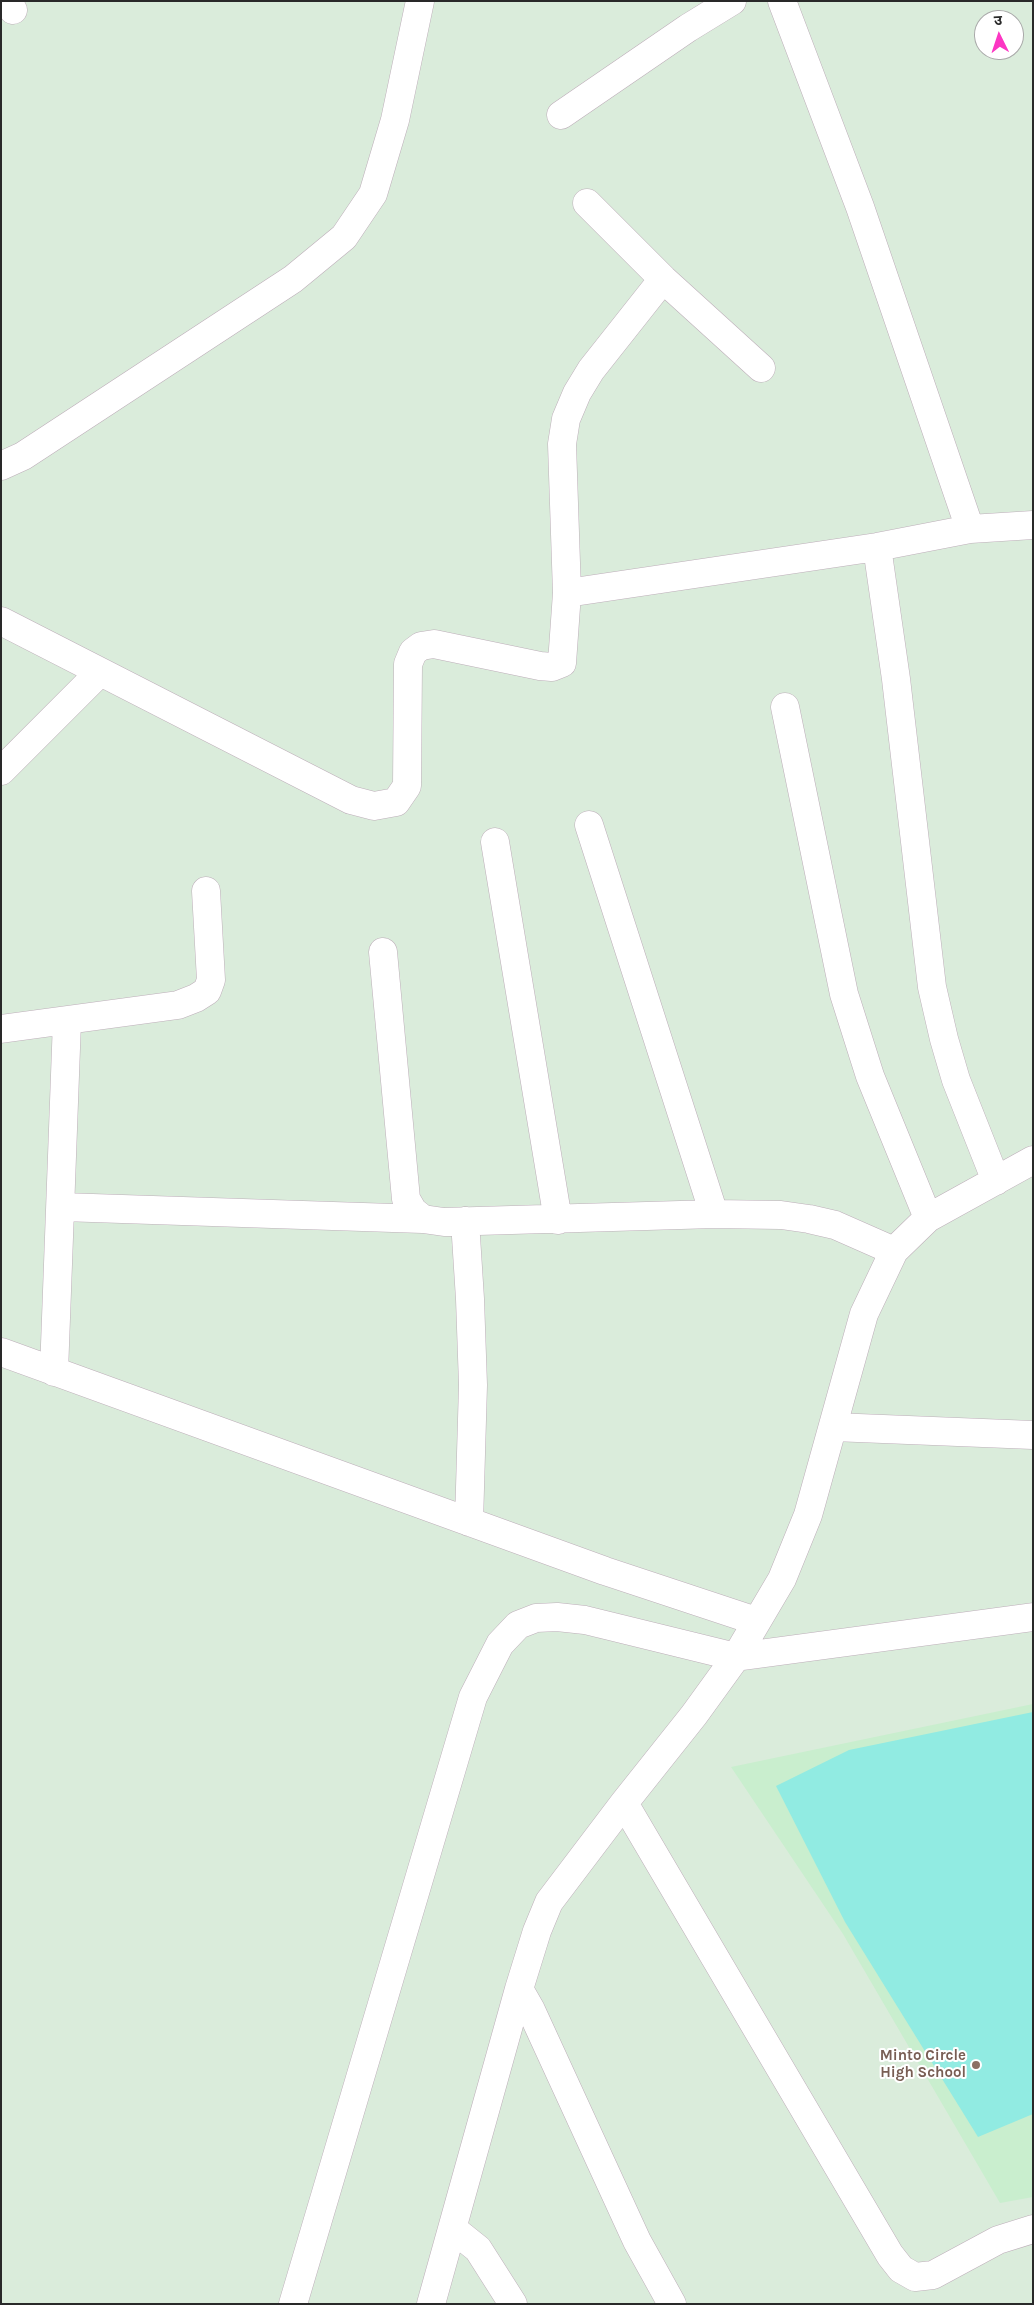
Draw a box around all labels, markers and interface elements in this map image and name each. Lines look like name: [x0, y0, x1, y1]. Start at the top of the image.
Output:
north arrow: [974, 10, 1024, 60]
text: उ: [993, 12, 1003, 29]
place label: Minto Circle High School: [880, 2047, 966, 2082]
marker: Minto Circle High School: [970, 2059, 982, 2071]

